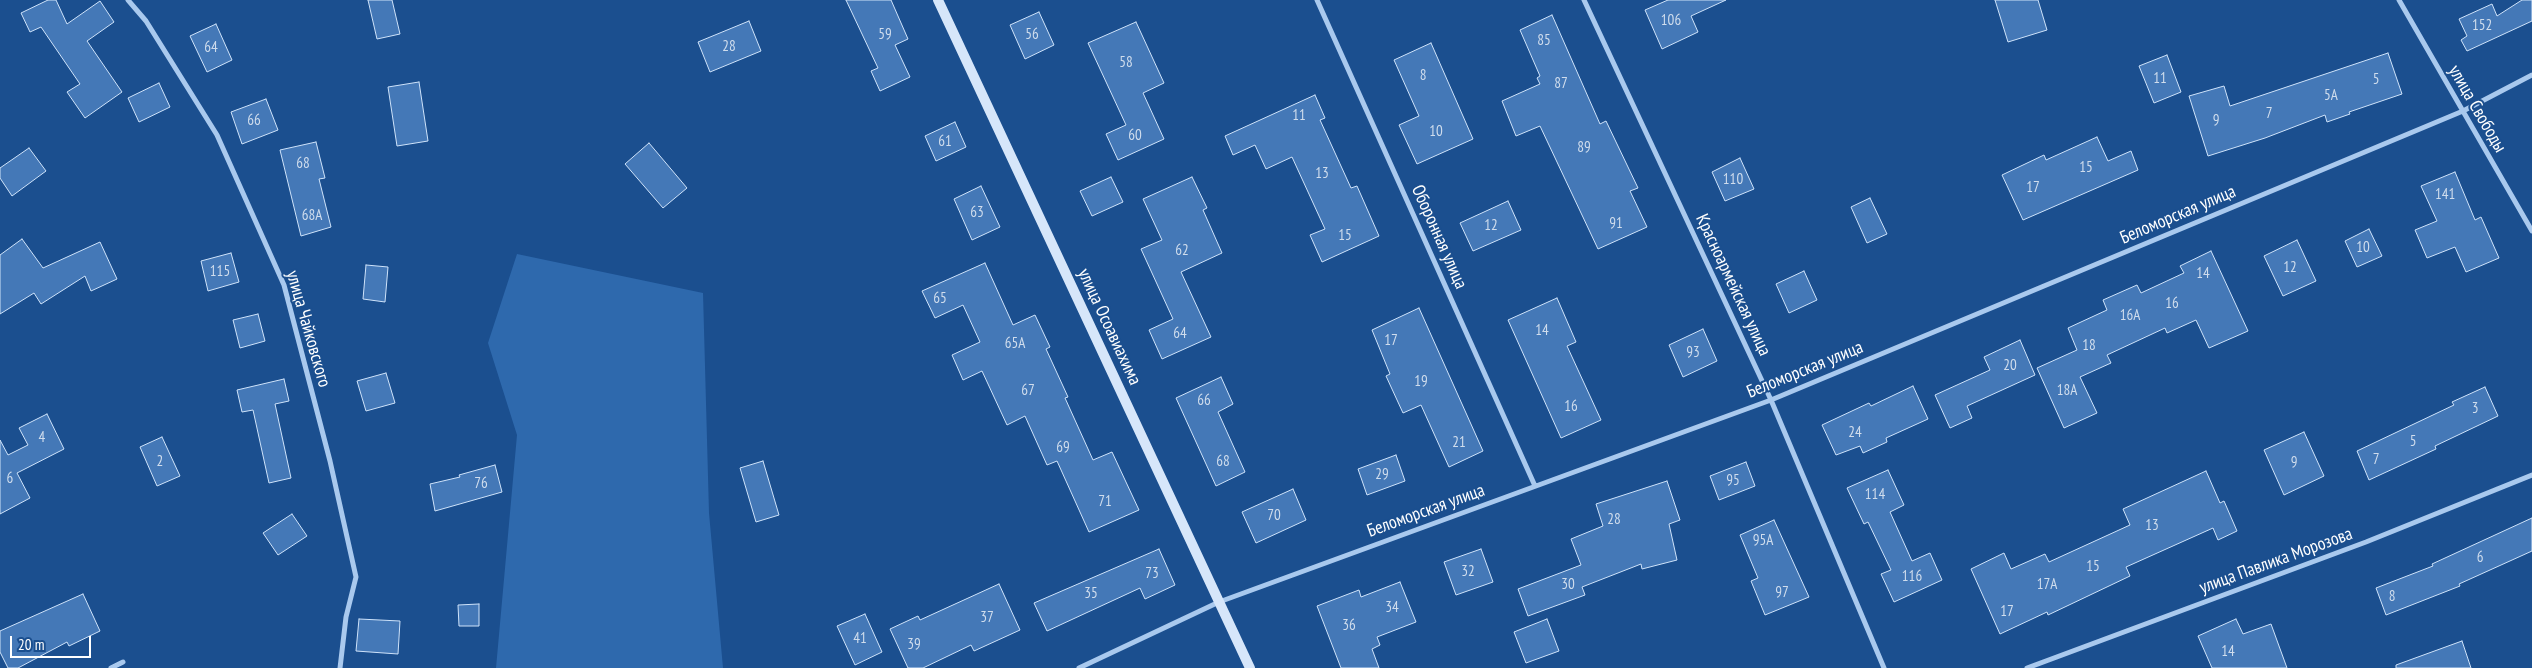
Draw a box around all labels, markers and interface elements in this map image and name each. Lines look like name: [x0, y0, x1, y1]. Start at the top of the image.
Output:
house number: 106: [1661, 12, 1681, 30]
house number: 152: [2472, 17, 2492, 35]
house number: 59: [878, 26, 892, 44]
house number: 56: [1025, 26, 1039, 44]
house number: 85: [1537, 32, 1551, 50]
house number: 28: [722, 38, 736, 56]
house number: 64: [204, 39, 218, 57]
house number: 58: [1119, 54, 1133, 72]
street label: улица Свободы: [2443, 62, 2511, 156]
house number: 8: [1420, 67, 1426, 85]
house number: 11: [2153, 70, 2167, 88]
house number: 5: [2373, 71, 2379, 89]
house number: 87: [1554, 75, 1568, 93]
house number: 5А: [2324, 87, 2338, 105]
house number: 7: [2266, 105, 2272, 123]
house number: 11: [1292, 107, 1306, 125]
house number: 66: [247, 112, 261, 130]
house number: 9: [2213, 112, 2219, 130]
house number: 10: [1429, 123, 1443, 141]
house number: 60: [1128, 127, 1142, 145]
house number: 61: [938, 133, 952, 151]
house number: 89: [1577, 139, 1591, 157]
house number: 68: [296, 155, 310, 173]
house number: 15: [2079, 159, 2093, 177]
house number: 13: [1315, 165, 1329, 183]
house number: 110: [1723, 171, 1743, 189]
house number: 17: [2026, 179, 2040, 197]
street label: Беломорская улица: [2117, 181, 2239, 249]
street label: Оборонная улица: [1406, 182, 1472, 292]
house number: 141: [2435, 186, 2455, 204]
house number: 63: [970, 204, 984, 222]
house number: 68А: [302, 207, 322, 225]
street label: Красноармейская улица: [1691, 211, 1775, 359]
house number: 91: [1609, 215, 1623, 233]
house number: 12: [1484, 217, 1498, 235]
house number: 15: [1338, 227, 1352, 245]
house number: 10: [2356, 239, 2370, 257]
house number: 62: [1175, 242, 1189, 260]
house number: 12: [2283, 259, 2297, 277]
house number: 115: [210, 263, 230, 281]
street label: улица Осоавиахима: [1073, 265, 1145, 389]
house number: 14: [2196, 265, 2210, 283]
street label: улица Чайковского: [281, 268, 335, 390]
house number: 65: [933, 290, 947, 308]
house number: 16: [2165, 295, 2179, 313]
house number: 16А: [2120, 307, 2140, 325]
house number: 14: [1535, 322, 1549, 340]
house number: 64: [1173, 325, 1187, 343]
house number: 17: [1384, 332, 1398, 350]
house number: 65А: [1005, 335, 1025, 353]
street label: Беломорская улица: [1744, 337, 1866, 403]
house number: 18: [2082, 337, 2096, 355]
house number: 93: [1686, 344, 1700, 362]
house number: 20: [2003, 357, 2017, 375]
house number: 19: [1414, 373, 1428, 391]
house number: 67: [1021, 382, 1035, 400]
house number: 18А: [2057, 382, 2077, 400]
house number: 66: [1197, 392, 1211, 410]
house number: 16: [1564, 398, 1578, 416]
house number: 3: [2472, 400, 2478, 418]
house number: 24: [1848, 424, 1862, 442]
house number: 4: [39, 429, 45, 447]
house number: 5: [2410, 433, 2416, 451]
house number: 21: [1452, 434, 1466, 452]
house number: 69: [1056, 439, 1070, 457]
house number: 7: [2373, 451, 2379, 469]
house number: 2: [157, 453, 163, 471]
house number: 68: [1216, 453, 1230, 471]
house number: 9: [2291, 454, 2297, 472]
house number: 29: [1375, 466, 1389, 484]
house number: 6: [7, 470, 13, 488]
house number: 95: [1726, 472, 1740, 490]
house number: 76: [474, 475, 488, 493]
street label: Беломорская улица: [1364, 480, 1488, 542]
house number: 114: [1865, 486, 1885, 504]
house number: 71: [1098, 493, 1112, 511]
house number: 70: [1267, 507, 1281, 525]
house number: 28: [1607, 511, 1621, 529]
house number: 13: [2145, 517, 2159, 535]
street label: улица Павлика Морозова: [2197, 523, 2355, 599]
house number: 95А: [1753, 532, 1773, 550]
house number: 6: [2477, 549, 2483, 567]
house number: 15: [2086, 558, 2100, 576]
house number: 32: [1461, 563, 1475, 581]
house number: 73: [1145, 565, 1159, 583]
house number: 116: [1902, 568, 1922, 586]
house number: 30: [1561, 576, 1575, 594]
house number: 17А: [2037, 576, 2057, 594]
house number: 97: [1775, 584, 1789, 602]
house number: 35: [1084, 585, 1098, 603]
house number: 8: [2389, 588, 2395, 606]
house number: 34: [1385, 599, 1399, 617]
house number: 17: [2000, 603, 2014, 621]
house number: 37: [980, 609, 994, 627]
house number: 36: [1342, 617, 1356, 635]
scale bar: [12, 626, 94, 658]
house number: 41: [853, 630, 867, 648]
text: 20 m: [18, 635, 44, 654]
house number: 39: [907, 636, 921, 654]
house number: 14: [2221, 643, 2235, 661]

